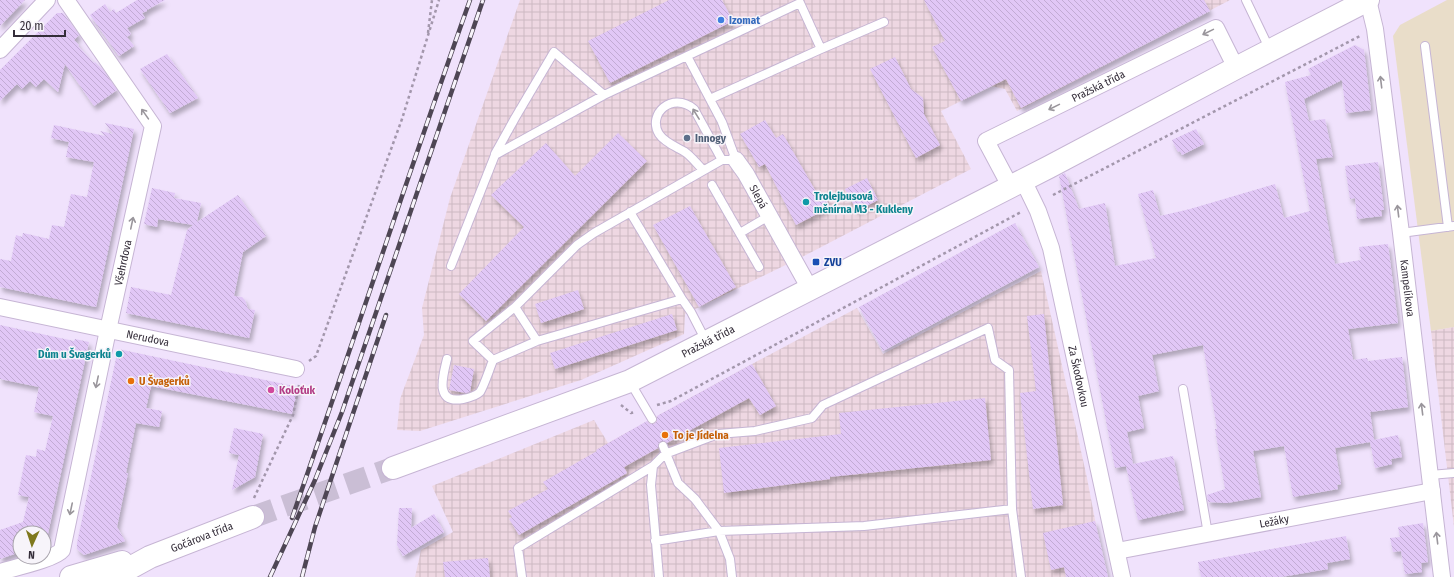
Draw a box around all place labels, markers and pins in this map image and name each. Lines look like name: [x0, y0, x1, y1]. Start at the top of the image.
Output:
place label: Izomat: [729, 14, 760, 27]
marker: Izomat: [716, 15, 726, 25]
place label: Innogy: [695, 132, 727, 145]
marker: Innogy: [682, 133, 692, 143]
place label: Trolejbusová měnírna M3 - Kukleny: [814, 190, 914, 216]
marker: Trolejbusová měnírna M3 - Kukleny: [801, 197, 811, 207]
place label: ZVU: [824, 256, 842, 269]
marker: ZVU: [811, 257, 821, 267]
place label: Dům u Švagerků: [38, 347, 111, 361]
marker: Dům u Švagerků: [114, 349, 124, 359]
place label: U Švagerků: [139, 374, 190, 388]
marker: U Švagerků: [126, 376, 136, 386]
place label: Koloťuk: [279, 384, 315, 397]
marker: Koloťuk: [266, 385, 276, 395]
place label: To je Jídelna: [673, 429, 729, 442]
marker: To je Jídelna: [660, 430, 670, 440]

